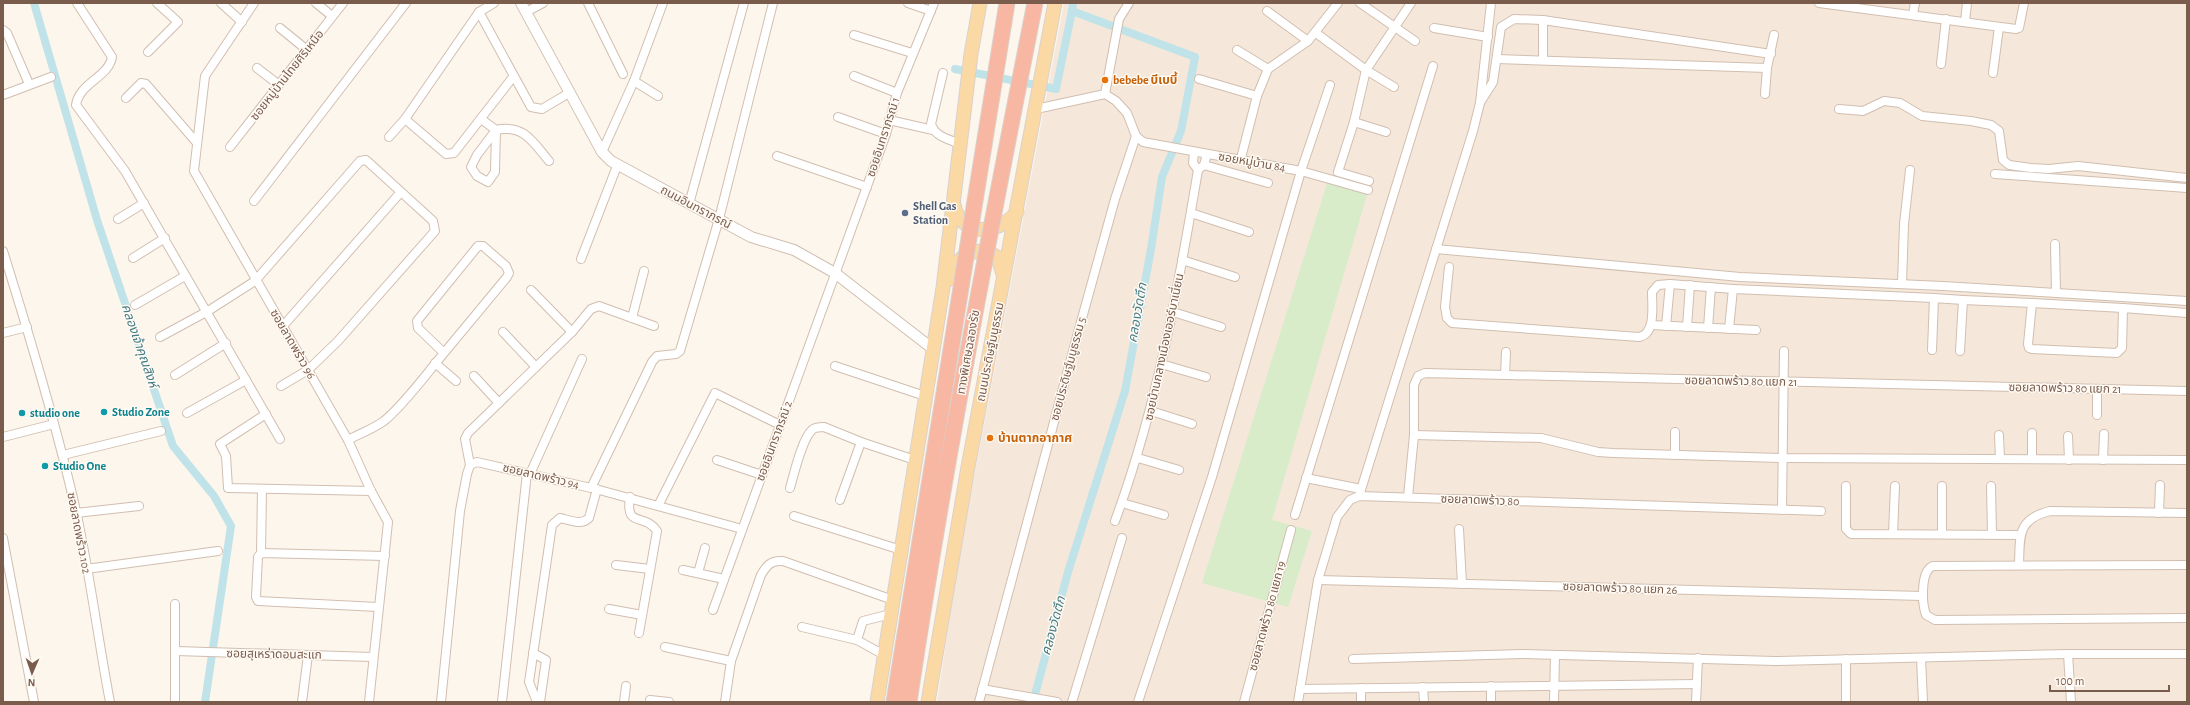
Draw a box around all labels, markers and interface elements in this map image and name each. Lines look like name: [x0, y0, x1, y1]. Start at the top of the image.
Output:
street label: ซอยหมู่บ้านไทยศิริเหนือ: [247, 27, 327, 123]
place label: bebebe บีเบบี้: [1113, 71, 1178, 86]
marker: bebebe บีเบบี้: [1100, 75, 1110, 85]
street label: ซอยอินทราภรณ์ 1: [864, 96, 902, 178]
street label: ซอยหมู่บ้าน 84: [1217, 149, 1287, 175]
street label: ถนนอินทราภรณ์: [659, 183, 733, 231]
place label: Shell Gas Station: [913, 200, 957, 226]
marker: Shell Gas Station: [900, 208, 910, 218]
street label: ซอยบ้านกลางเมืองเออร์บาเนี่ยน: [1140, 272, 1185, 422]
water label: คลองวัดตึก: [1125, 281, 1150, 344]
street label: ถนนประดิษฐ์มนูธรรม: [974, 301, 1007, 403]
water label: คลองเจ้าคุณสิงห์: [118, 302, 161, 393]
street label: ซอยลาดพร้าว 96: [268, 307, 319, 381]
street label: ทางพิเศษฉลองรัช: [955, 309, 981, 395]
street label: ซอยประดิษฐ์มนูธรรม 5: [1048, 316, 1089, 422]
street label: ซอยลาดพร้าว 80 แยก 21: [1684, 373, 1798, 388]
street label: ซอยลาดพร้าว 80 แยก 21: [2008, 380, 2122, 395]
street label: ซอยอินทราภรณ์ 2: [754, 399, 794, 483]
place label: Studio Zone: [112, 406, 170, 418]
place label: studio one: [30, 407, 80, 419]
marker: Studio Zone: [99, 407, 109, 417]
marker: studio one: [17, 408, 27, 418]
place label: บ้านตากอากาศ: [998, 431, 1072, 444]
marker: บ้านตากอากาศ: [985, 433, 995, 443]
place label: Studio One: [53, 460, 106, 472]
street label: ซอยลาดพร้าว 94: [502, 460, 581, 491]
marker: Studio One: [40, 461, 50, 471]
street label: ซอยลาดพร้าว 102: [65, 491, 94, 575]
street label: ซอยลาดพร้าว 80: [1440, 492, 1520, 507]
street label: ซอยลาดพร้าว 80 แยก 19: [1246, 559, 1288, 672]
street label: ซอยลาดพร้าว 80 แยก 26: [1563, 579, 1678, 596]
water label: คลองวัดตึก: [1039, 594, 1068, 657]
street label: ซอยสุเหร่าดอนสะแก: [226, 646, 322, 662]
north arrow: [12, 653, 52, 693]
scale bar: [2050, 667, 2169, 693]
text: 100 m: [2056, 675, 2084, 687]
text: N: [28, 677, 36, 688]

